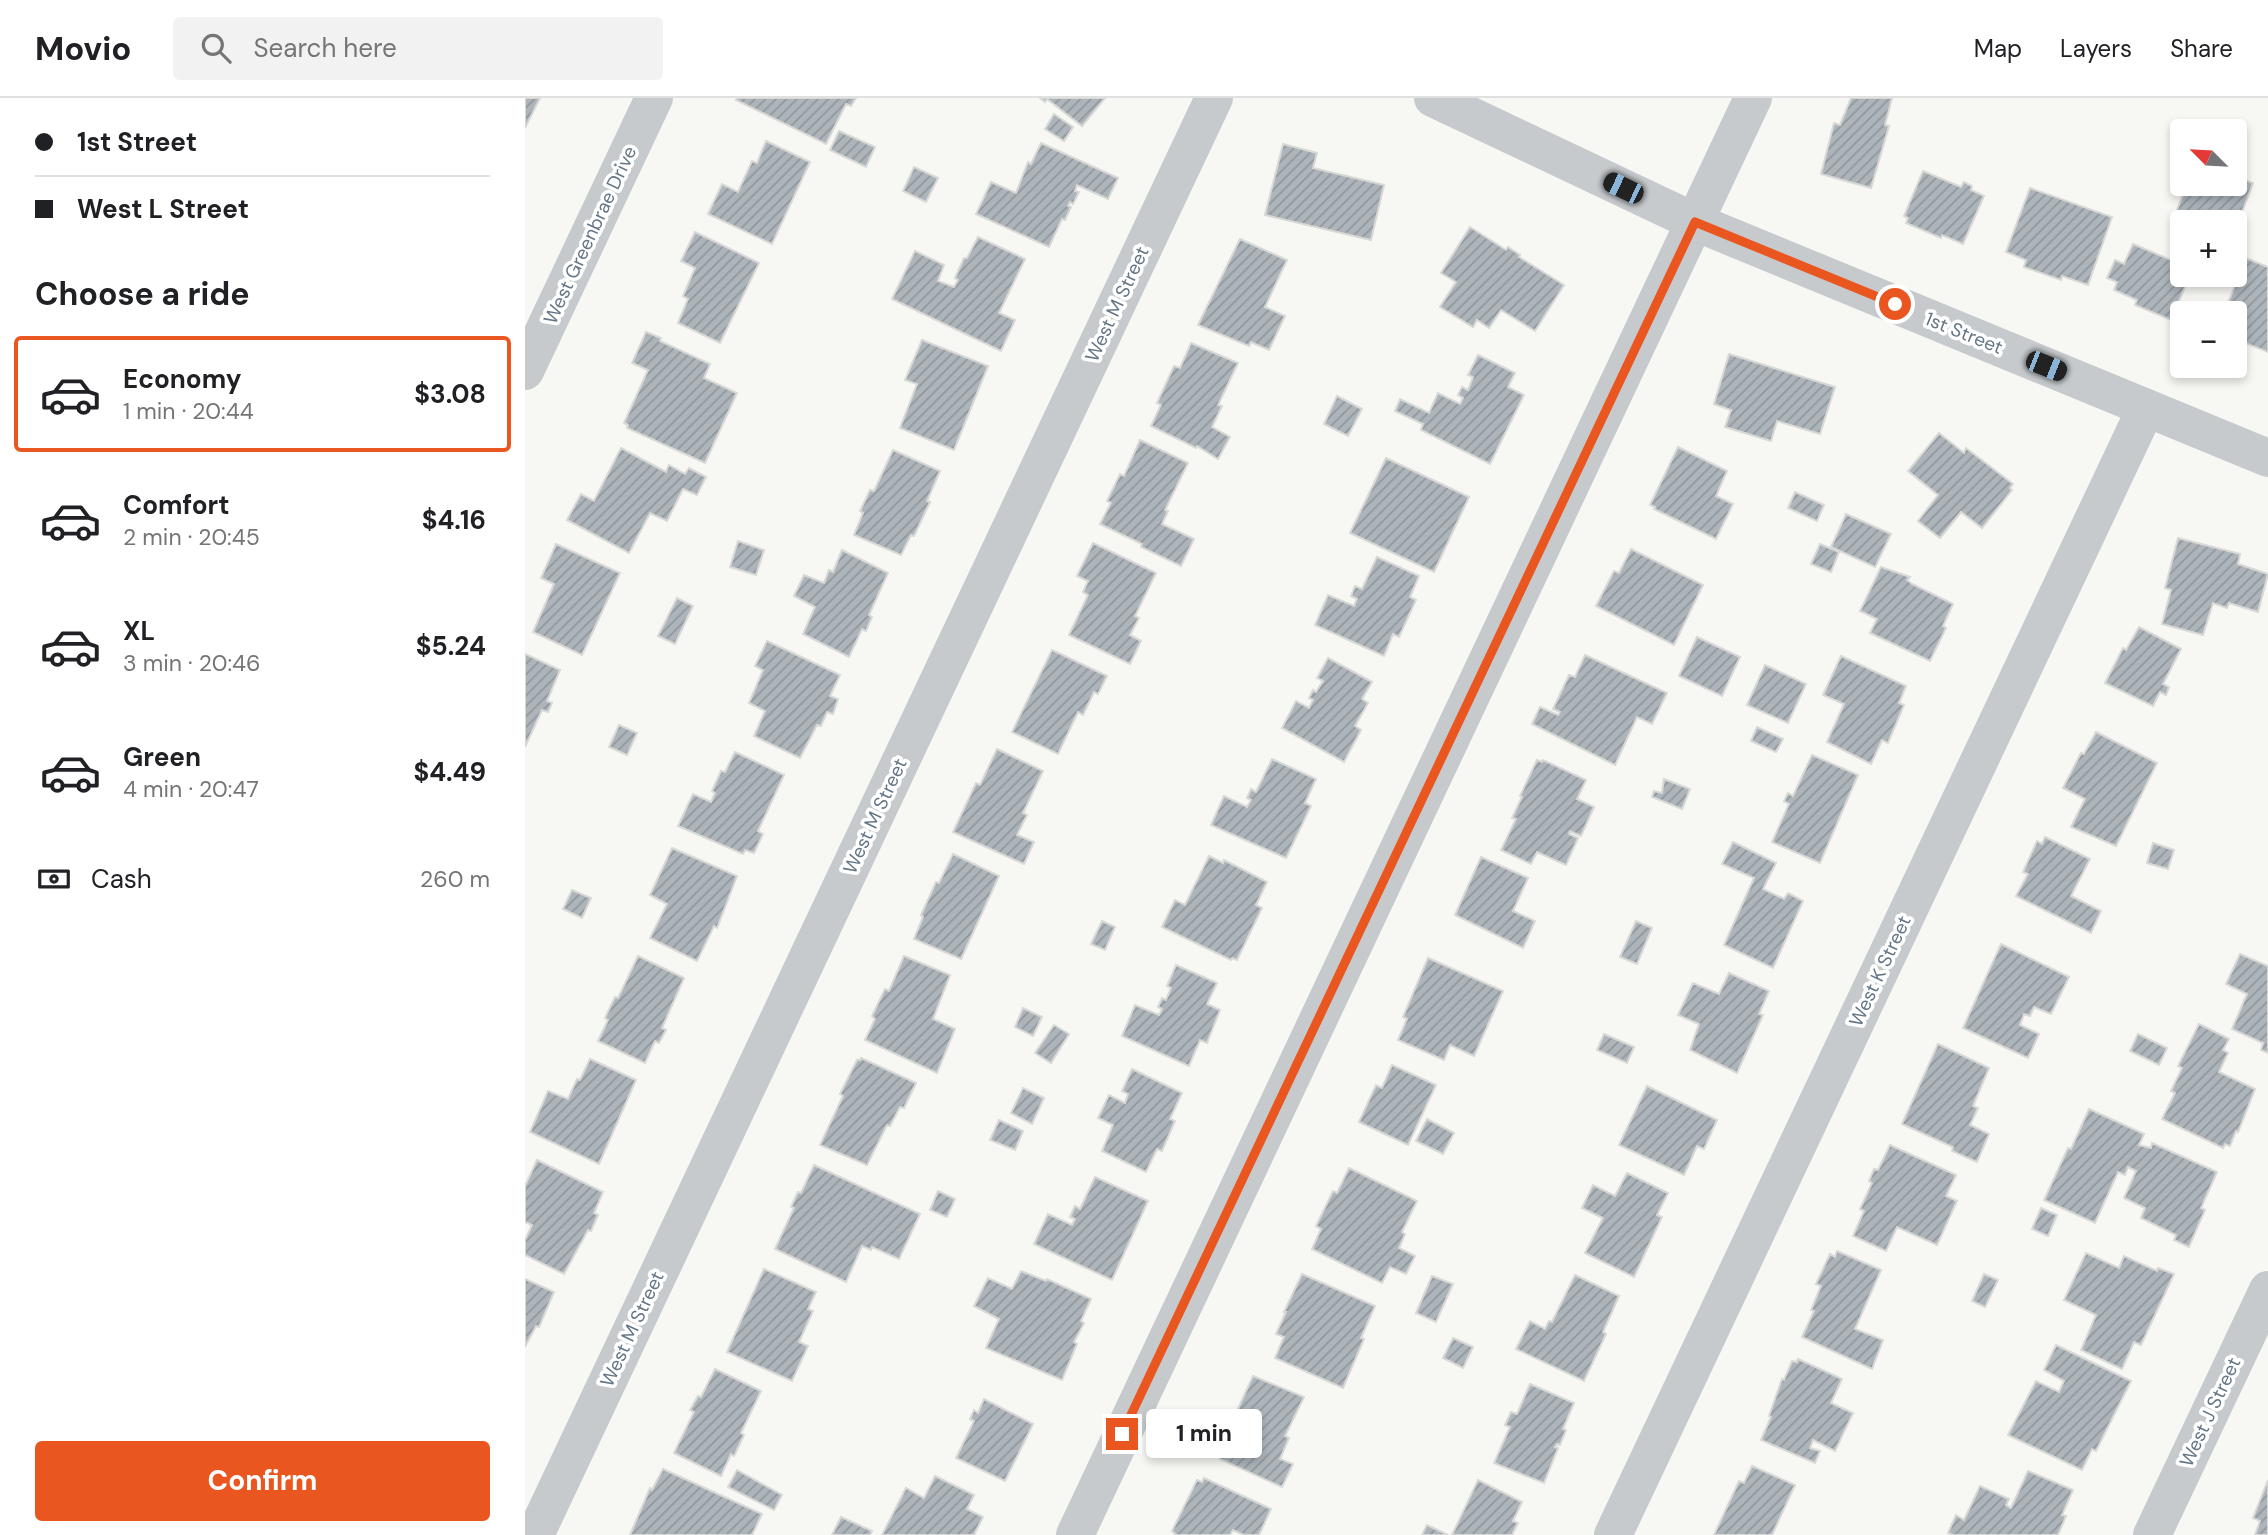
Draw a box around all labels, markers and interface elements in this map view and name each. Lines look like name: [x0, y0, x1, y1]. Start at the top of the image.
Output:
search box: [173, 17, 663, 80]
text: Movio: [35, 27, 131, 70]
icon: search: [197, 29, 235, 67]
text: Search here: [253, 31, 397, 65]
text: Map: [1974, 33, 2022, 64]
text: Layers: [2060, 33, 2132, 64]
text: Share: [2170, 33, 2233, 64]
north arrow: [2170, 119, 2247, 196]
map controls: [2170, 119, 2247, 378]
text: 1st Street: [77, 125, 197, 159]
street label: West Greenbrae Drive: [538, 142, 642, 328]
car: [1600, 169, 1647, 207]
text: West L Street: [77, 192, 249, 226]
button: +: [2170, 210, 2247, 287]
street label: West M Street: [1079, 242, 1155, 366]
text: Choose a ride: [35, 273, 250, 315]
route start: [1879, 288, 1911, 320]
button: −: [2170, 301, 2247, 378]
street label: 1st Street: [1922, 306, 2006, 360]
car: [2023, 348, 2070, 384]
text: Economy: [123, 362, 241, 396]
icon: car: [39, 363, 102, 426]
text: $3.08: [414, 377, 486, 411]
text: 1 min · 20:44: [123, 396, 254, 426]
text: Comfort: [123, 488, 229, 522]
icon: car: [39, 489, 102, 552]
text: $4.16: [422, 503, 486, 537]
text: 2 min · 20:45: [123, 522, 260, 552]
text: XL: [123, 614, 155, 648]
icon: car: [39, 615, 102, 678]
text: $5.24: [416, 629, 486, 663]
text: 3 min · 20:46: [123, 648, 261, 678]
text: Green: [123, 740, 201, 774]
icon: car: [39, 741, 102, 804]
street label: West M Street: [837, 754, 913, 878]
text: $4.49: [413, 755, 486, 789]
text: 4 min · 20:47: [123, 774, 259, 804]
icon: cash: [35, 860, 73, 898]
text: Cash: [91, 862, 152, 896]
text: 260 m: [420, 864, 490, 894]
street label: West K Street: [1843, 911, 1917, 1031]
street label: West M Street: [594, 1267, 670, 1391]
street label: West J Street: [2174, 1353, 2246, 1471]
callout: 1 min: [1147, 1410, 1262, 1458]
route end: [1106, 1418, 1138, 1450]
text: 1 min: [1176, 1418, 1232, 1448]
button: Confirm: [35, 1441, 490, 1521]

